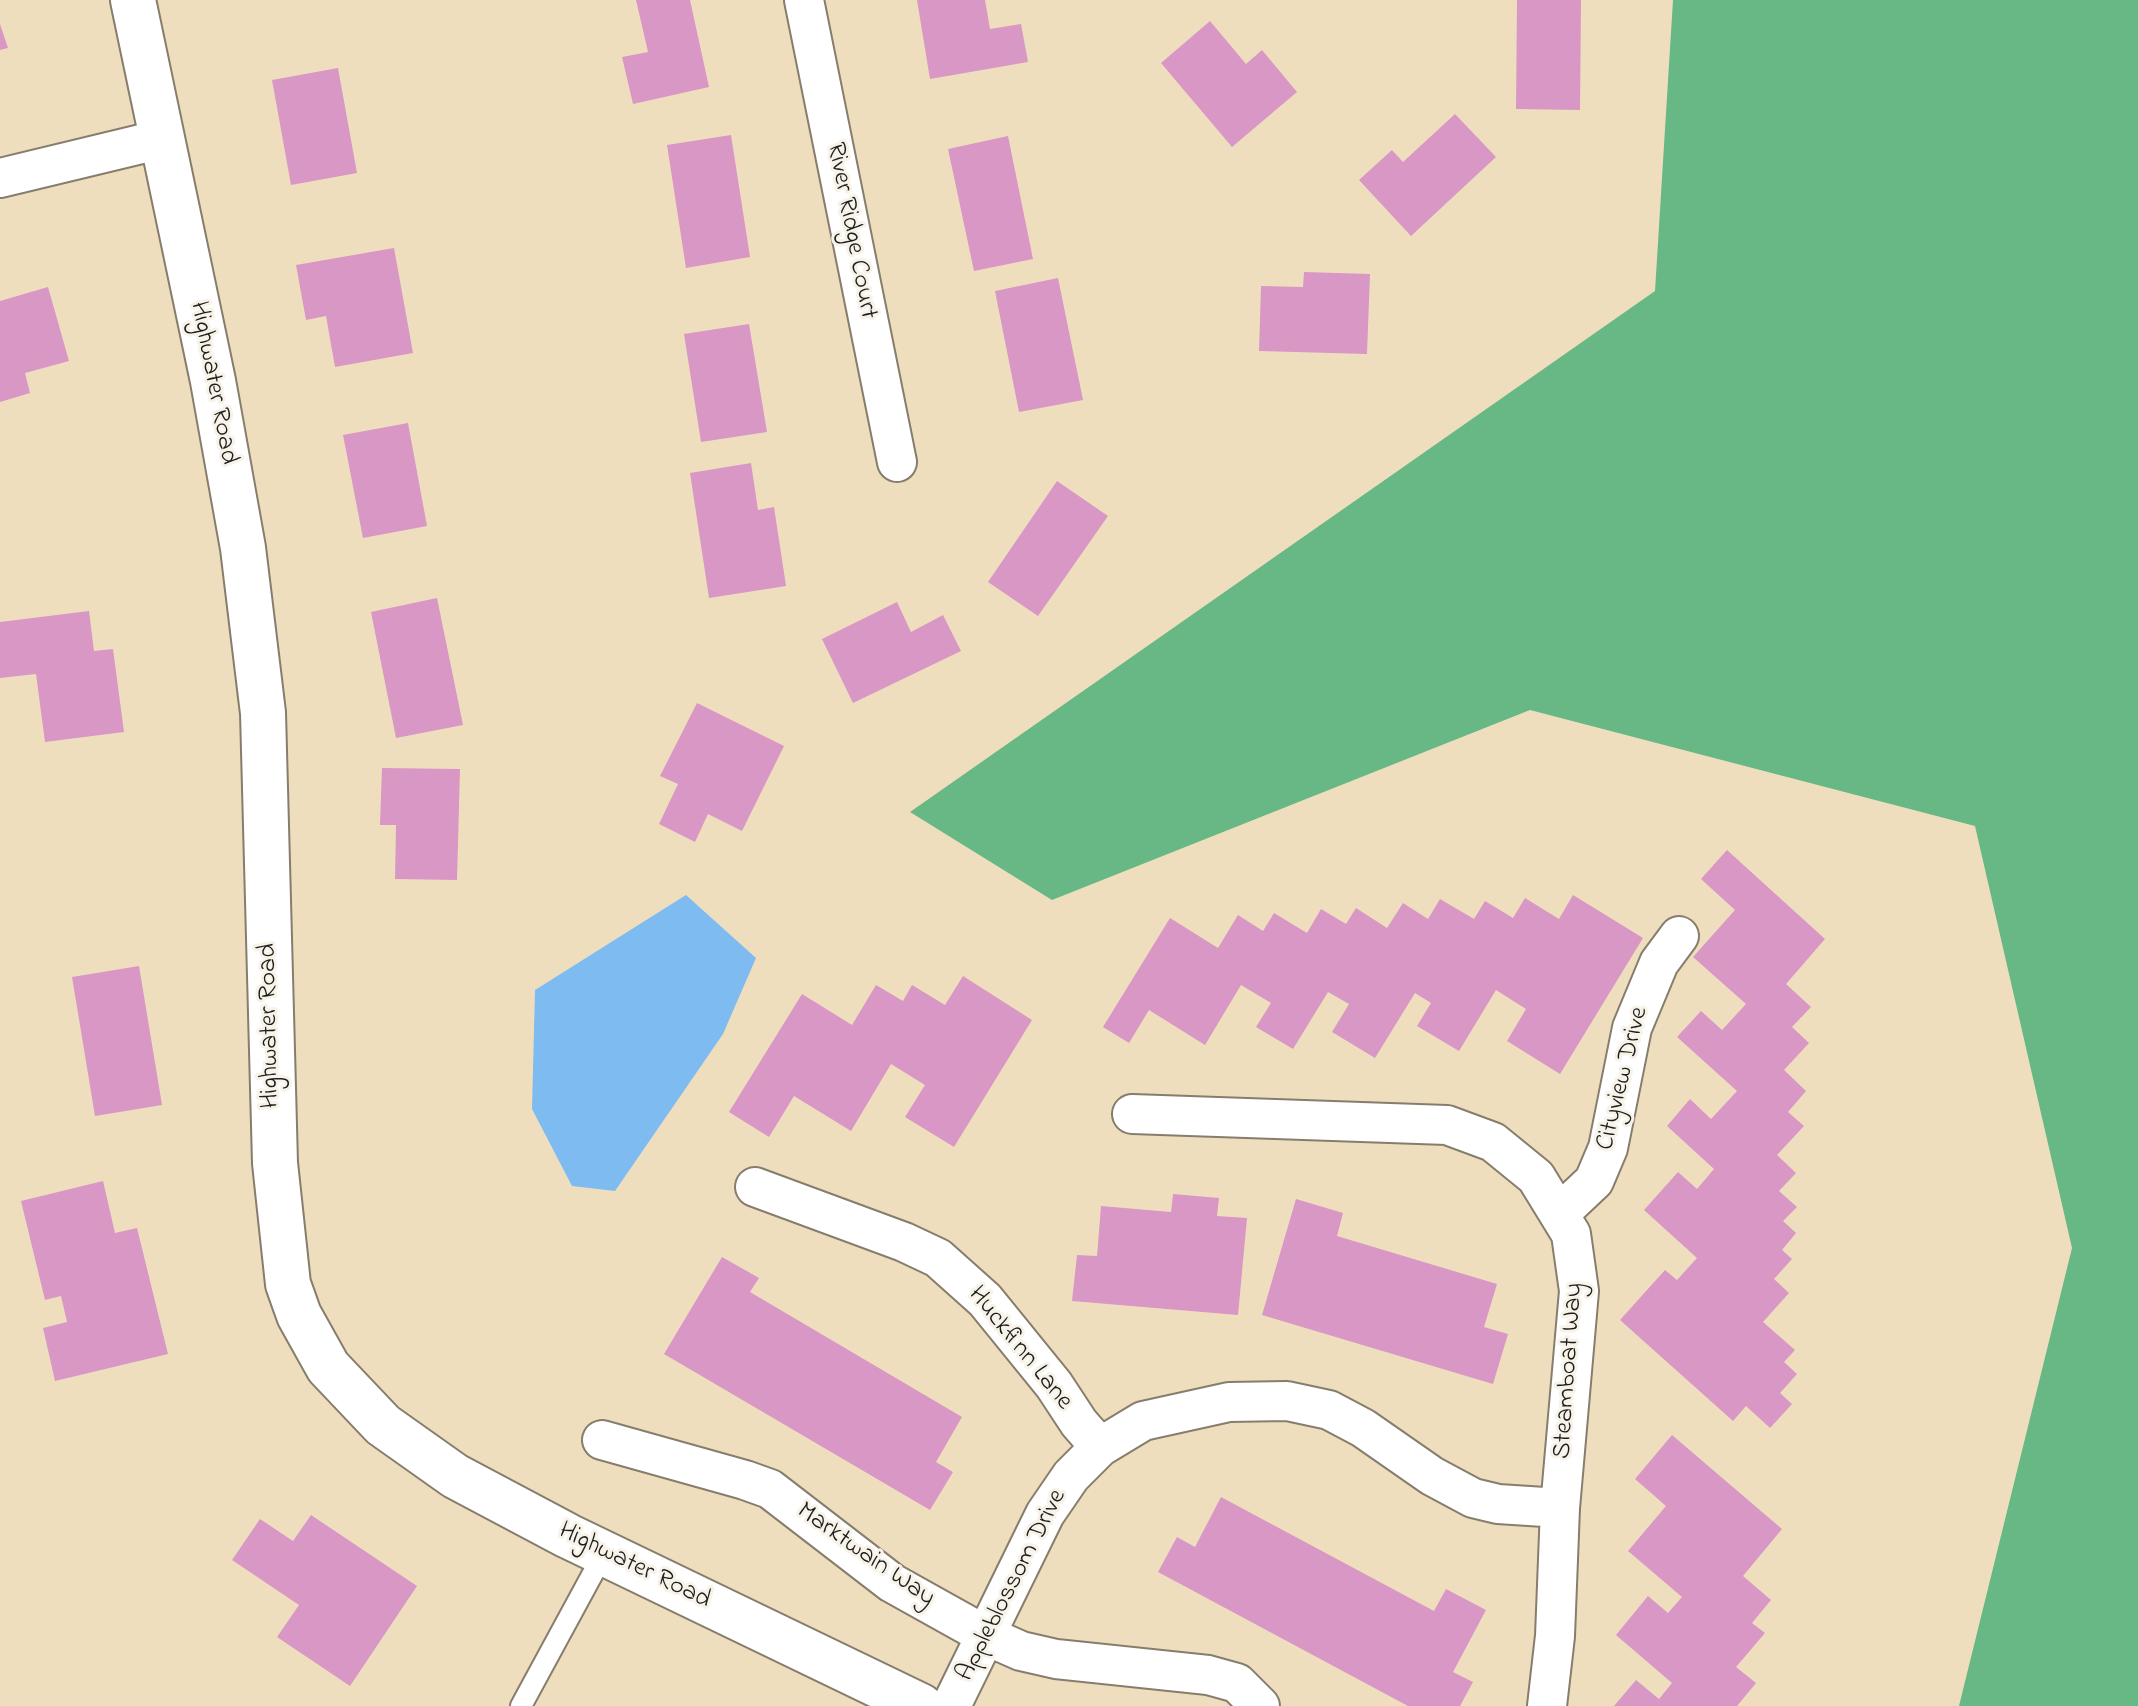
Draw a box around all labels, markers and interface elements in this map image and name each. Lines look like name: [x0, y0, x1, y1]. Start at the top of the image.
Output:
street label: River Ridge Court: [818, 140, 882, 322]
street label: Highwater Road: [181, 299, 243, 467]
street label: Highwater Road: [254, 943, 288, 1109]
street label: Cityview Drive: [1591, 1004, 1657, 1154]
street label: Huckfinn Lane: [960, 1281, 1078, 1417]
street label: Steamboat Way: [1548, 1282, 1592, 1460]
street label: Appleblossom Drive: [951, 1485, 1075, 1687]
street label: Marktwain Way: [790, 1497, 940, 1615]
street label: Highwater Road: [553, 1517, 715, 1617]

